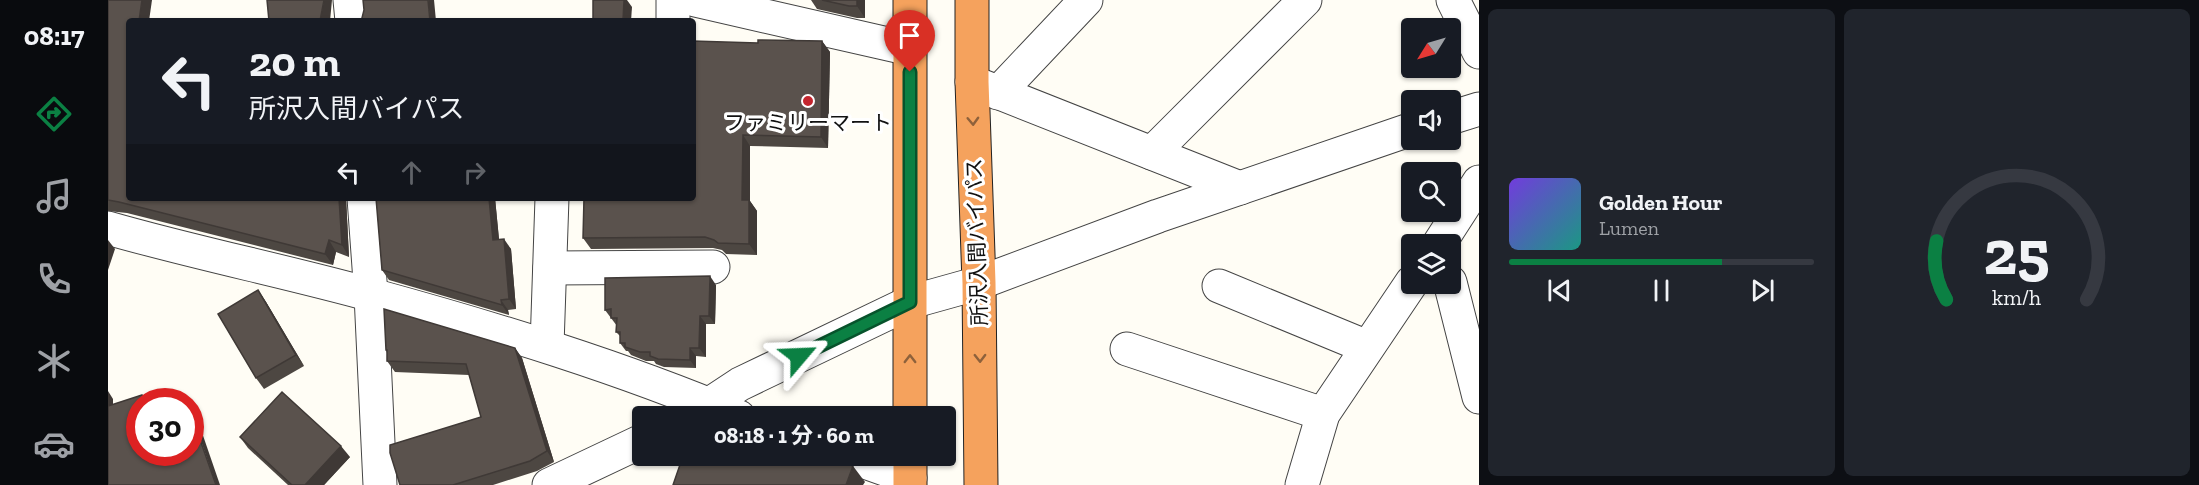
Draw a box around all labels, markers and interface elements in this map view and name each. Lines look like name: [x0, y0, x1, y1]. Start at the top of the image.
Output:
pin: [884, 10, 935, 72]
north arrow: [1401, 18, 1461, 78]
map controls: [1401, 18, 1461, 294]
icon: arrive: [893, 19, 926, 52]
text: 08:17: [24, 20, 84, 52]
text: 20 m: [249, 36, 340, 87]
icon: left: [150, 42, 228, 120]
button: sound: [1401, 90, 1461, 150]
icon: directions: [33, 93, 75, 135]
text: 所沢入間バイパス: [249, 93, 464, 125]
marker: ファミリーマート: [801, 94, 815, 108]
place label: ファミリーマート: [724, 110, 892, 135]
one-way arrow: [967, 117, 979, 126]
icon: left: [332, 156, 365, 189]
icon: ahead: [395, 156, 428, 189]
icon: right: [458, 156, 491, 189]
street label: 所沢入間バイパス: [961, 158, 992, 326]
button: search: [1401, 162, 1461, 222]
icon: music: [33, 175, 75, 217]
text: Golden Hour: [1599, 189, 1723, 216]
text: 25: [1984, 215, 2050, 290]
text: Lumen: [1599, 216, 1659, 240]
button: layers: [1401, 234, 1461, 294]
icon: phone: [33, 258, 75, 300]
icon: previous: [1543, 274, 1576, 307]
icon: pause: [1645, 274, 1678, 307]
icon: next: [1746, 274, 1779, 307]
text: km/h: [1992, 285, 2041, 310]
position arrow: [767, 324, 831, 388]
icon: climate: [33, 340, 75, 382]
one-way arrow: [904, 354, 916, 363]
one-way arrow: [974, 354, 986, 363]
speed limit sign: 30: [126, 388, 204, 466]
text: 08:18 · 1 分 · 60 m: [714, 422, 874, 449]
icon: car: [33, 423, 75, 465]

